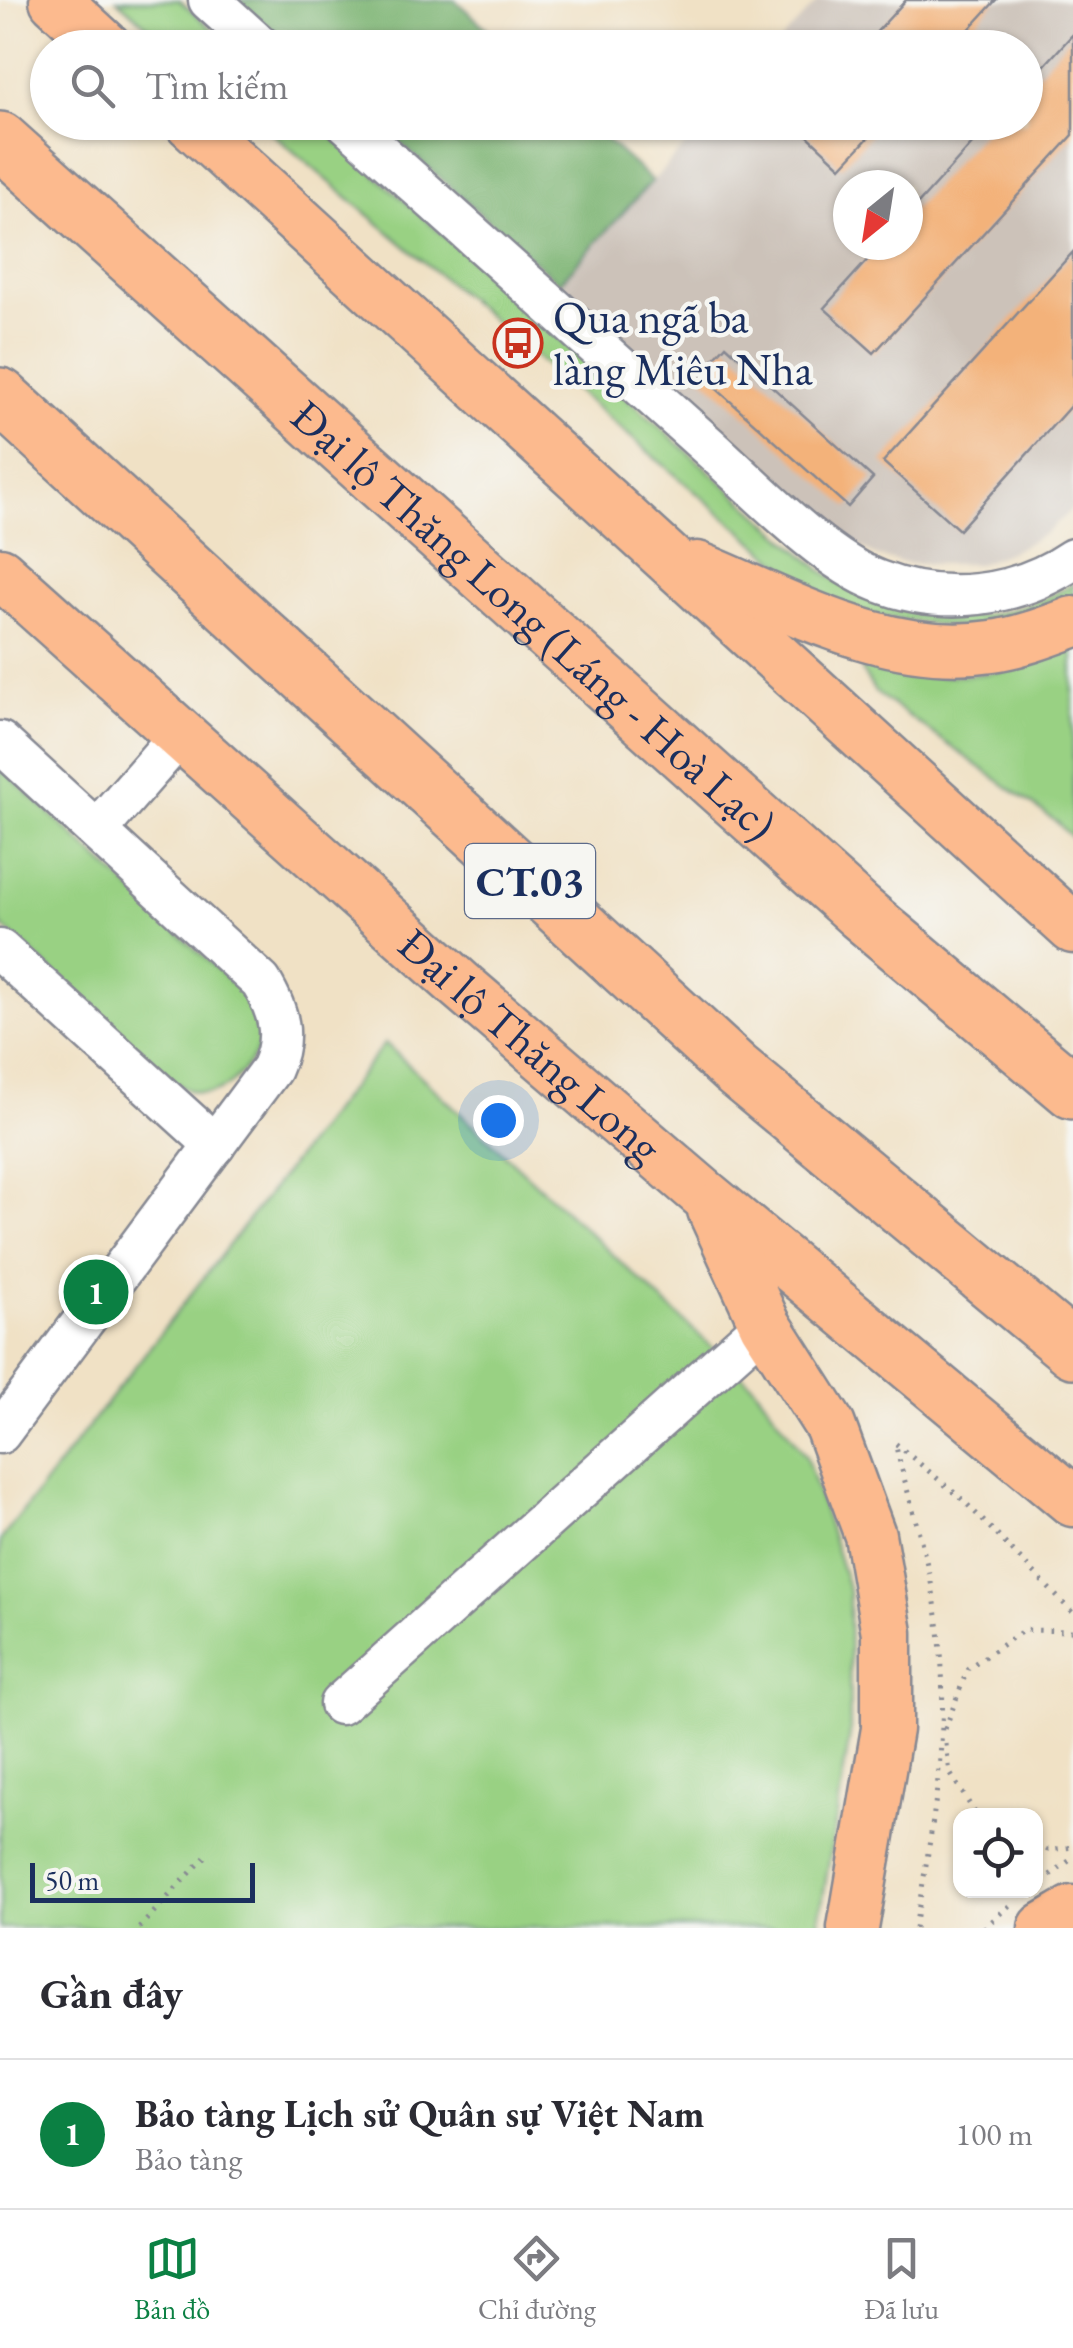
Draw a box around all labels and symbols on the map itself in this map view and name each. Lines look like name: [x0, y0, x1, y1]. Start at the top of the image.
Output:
north arrow: [833, 170, 923, 260]
place label: Qua ngã ba làng Miêu Nha: [553, 288, 813, 398]
bus stop icon: Qua ngã ba làng Miêu Nha: [492, 317, 544, 369]
street label: Đại lộ Thăng Long (Láng - Hoà Lạc): [280, 387, 789, 852]
road number: CT.03: [465, 844, 595, 918]
street label: Đại lộ Thăng Long: [387, 915, 674, 1175]
your location: [473, 1095, 524, 1146]
pin: 1: [64, 1254, 128, 1330]
scale bar: [30, 1858, 255, 1902]

